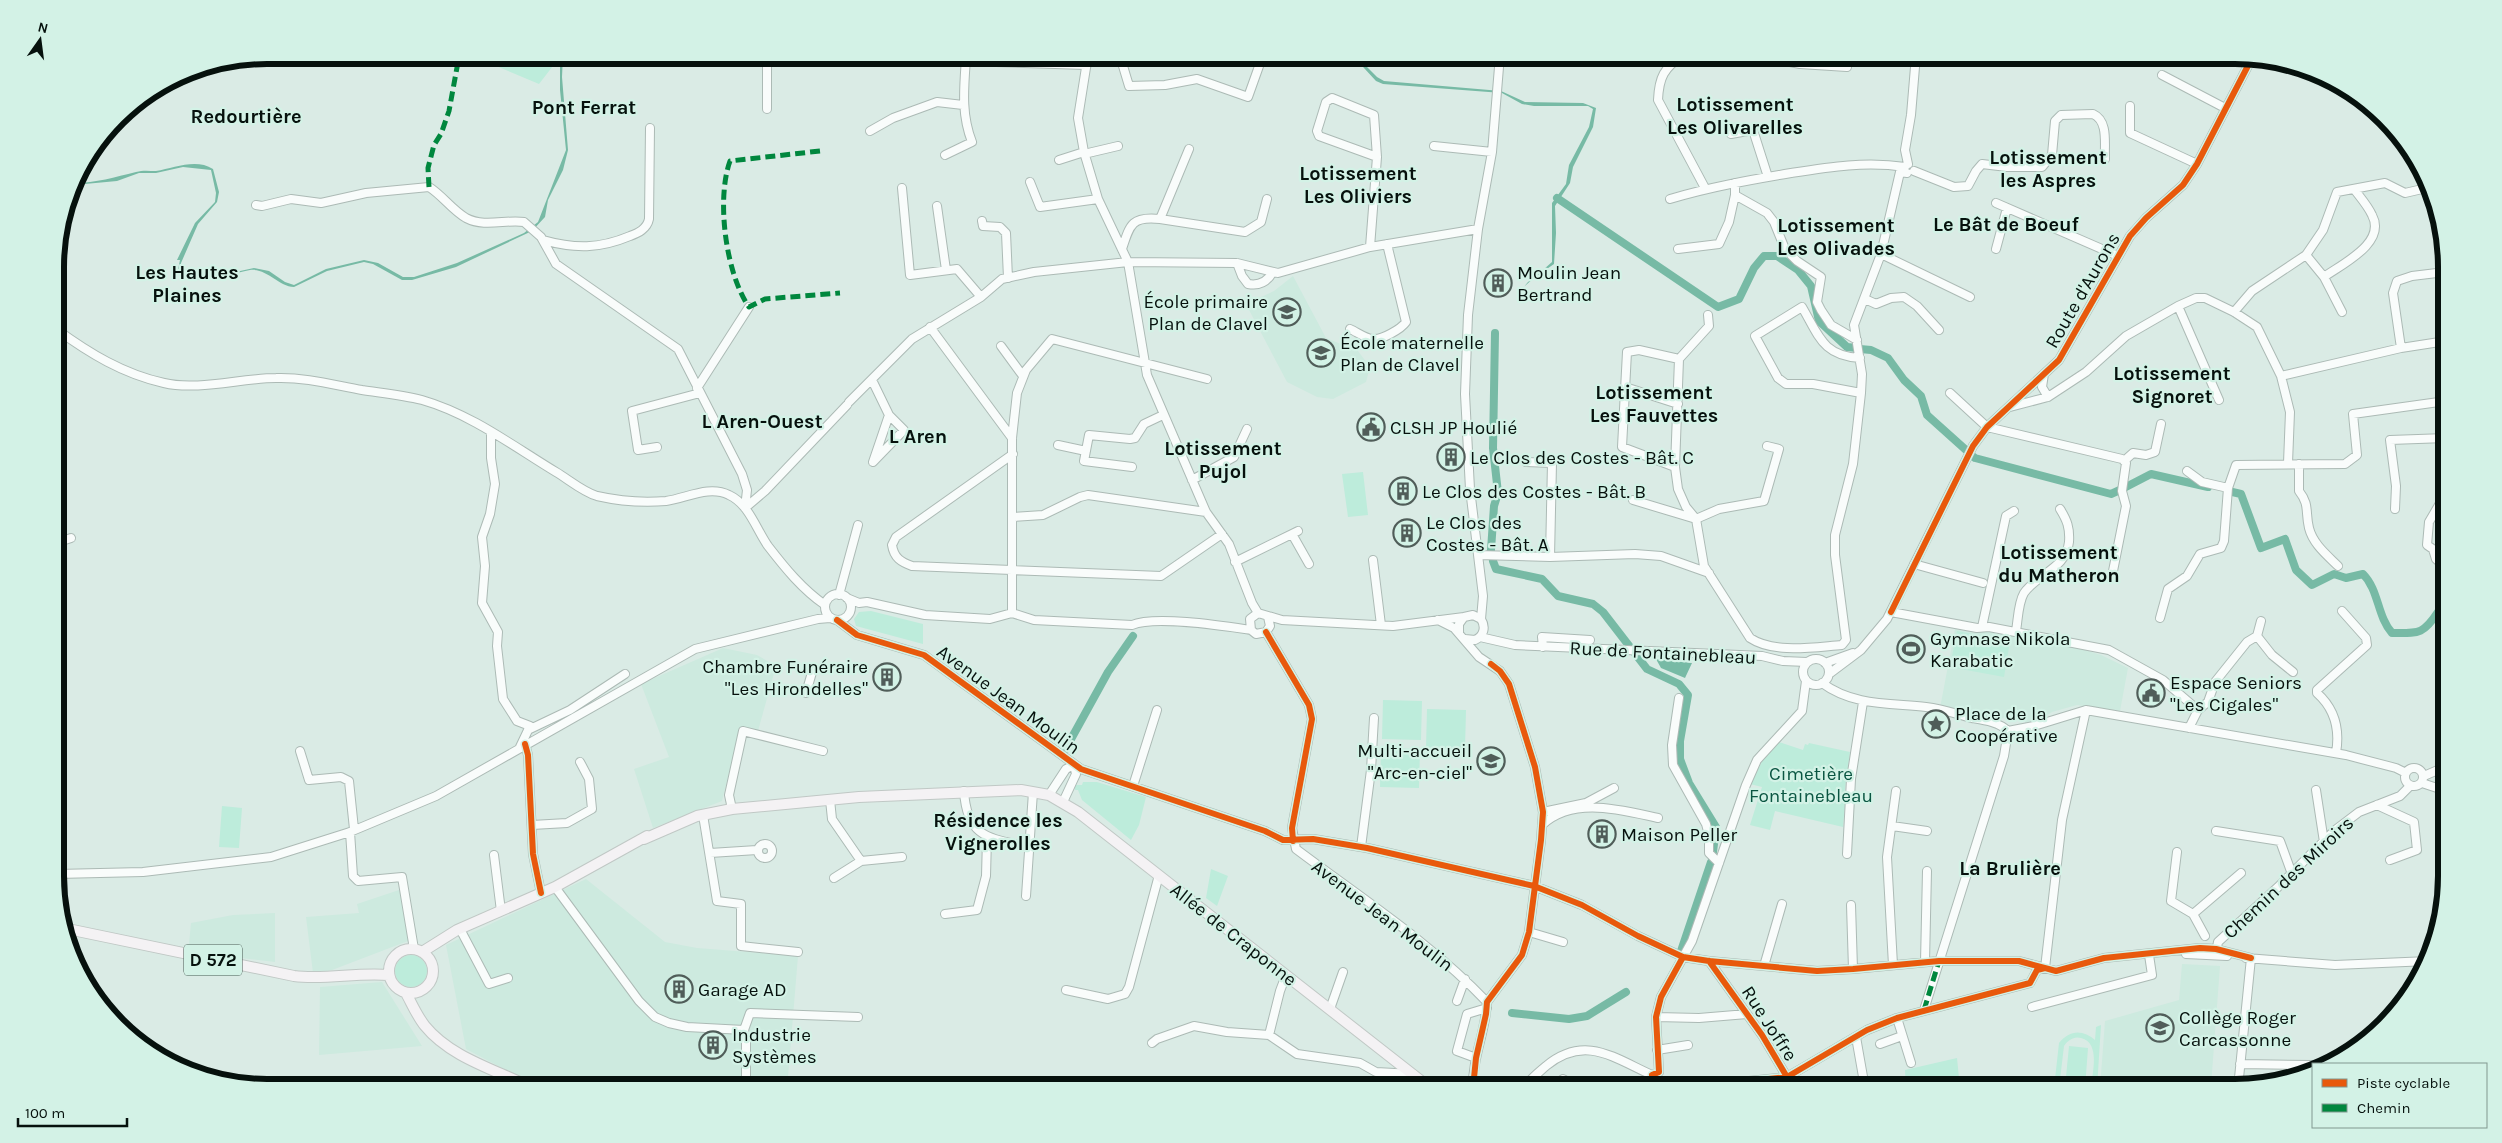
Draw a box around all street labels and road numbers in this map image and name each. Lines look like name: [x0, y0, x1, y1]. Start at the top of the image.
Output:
street label: Route d'Aurons: [2041, 229, 2125, 352]
street label: Rue de Fontainebleau: [1569, 637, 1757, 669]
street label: Avenue Jean Moulin: [933, 641, 1084, 759]
street label: Chemin des Miroirs: [2219, 812, 2358, 944]
street label: Avenue Jean Moulin: [1307, 855, 1457, 976]
street label: Allée de Craponne: [1166, 879, 1301, 991]
road number: D 572: [184, 944, 242, 976]
street label: Rue Joffre: [1737, 982, 1802, 1065]

